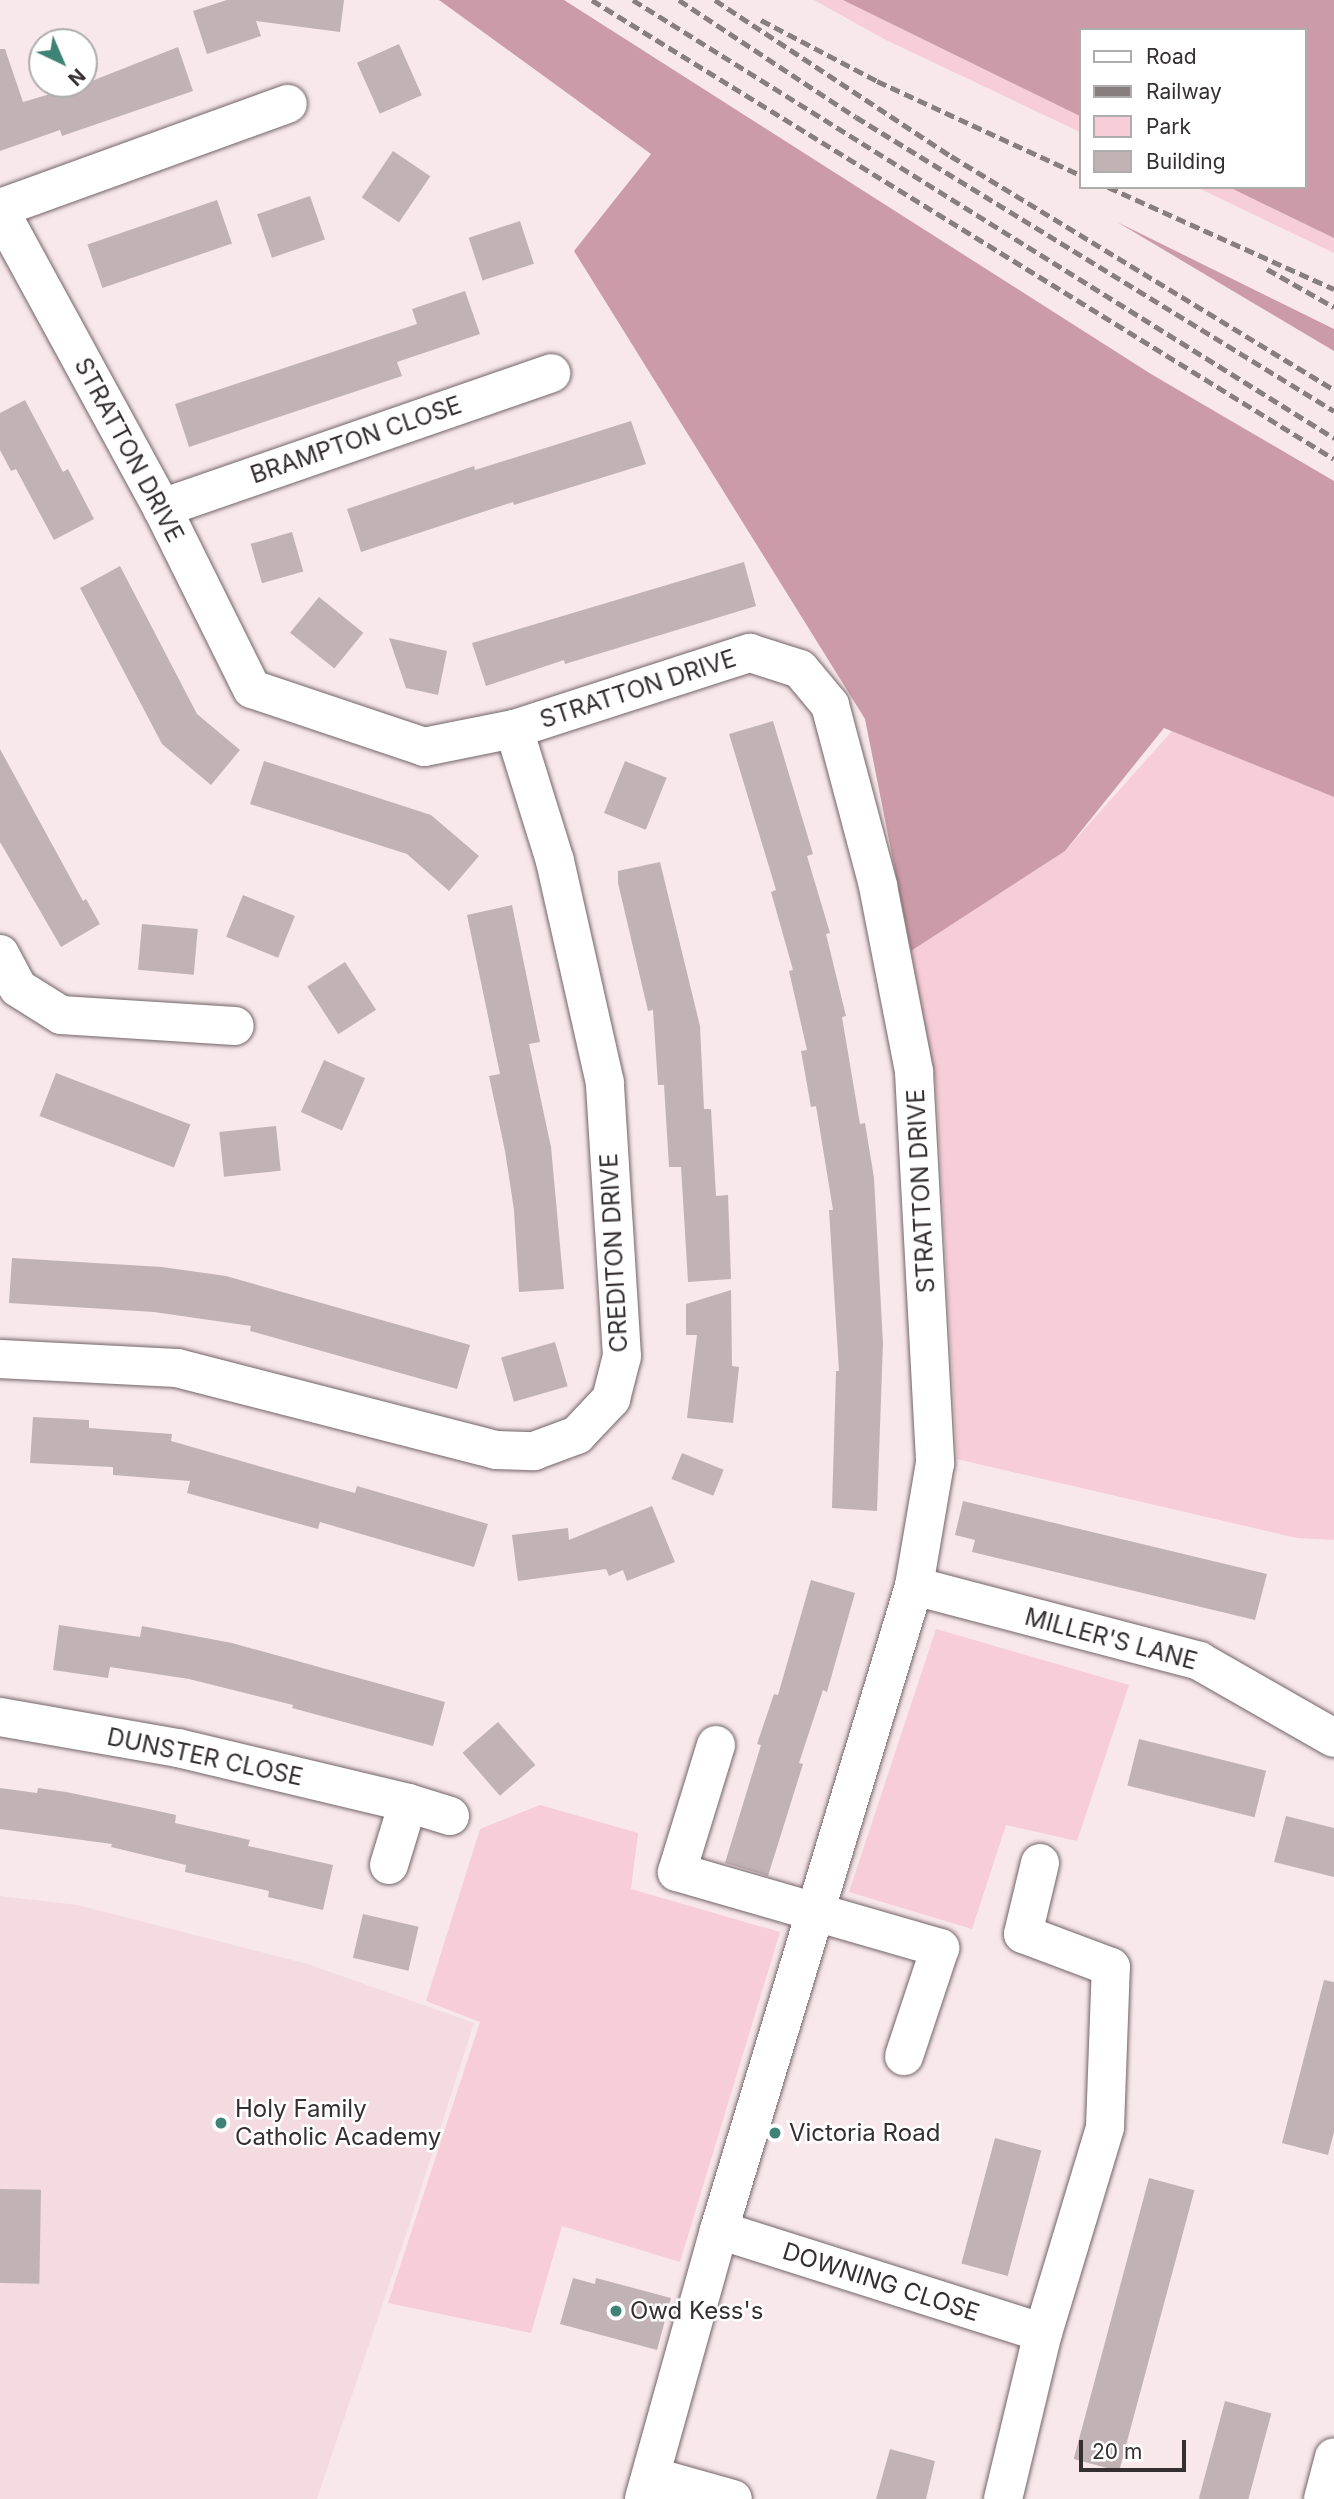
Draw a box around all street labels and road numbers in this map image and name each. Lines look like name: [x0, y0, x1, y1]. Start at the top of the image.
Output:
street label: STRATTON DRIVE: [68, 353, 190, 547]
street label: BRAMPTON CLOSE: [247, 390, 465, 490]
street label: STRATTON DRIVE: [536, 644, 740, 734]
street label: STRATTON DRIVE: [901, 1088, 941, 1294]
street label: CREDITON DRIVE: [594, 1153, 634, 1353]
street label: MILLER'S LANE: [1022, 1602, 1200, 1676]
street label: DUNSTER CLOSE: [104, 1722, 306, 1792]
street label: DOWNING CLOSE: [779, 2237, 983, 2327]

